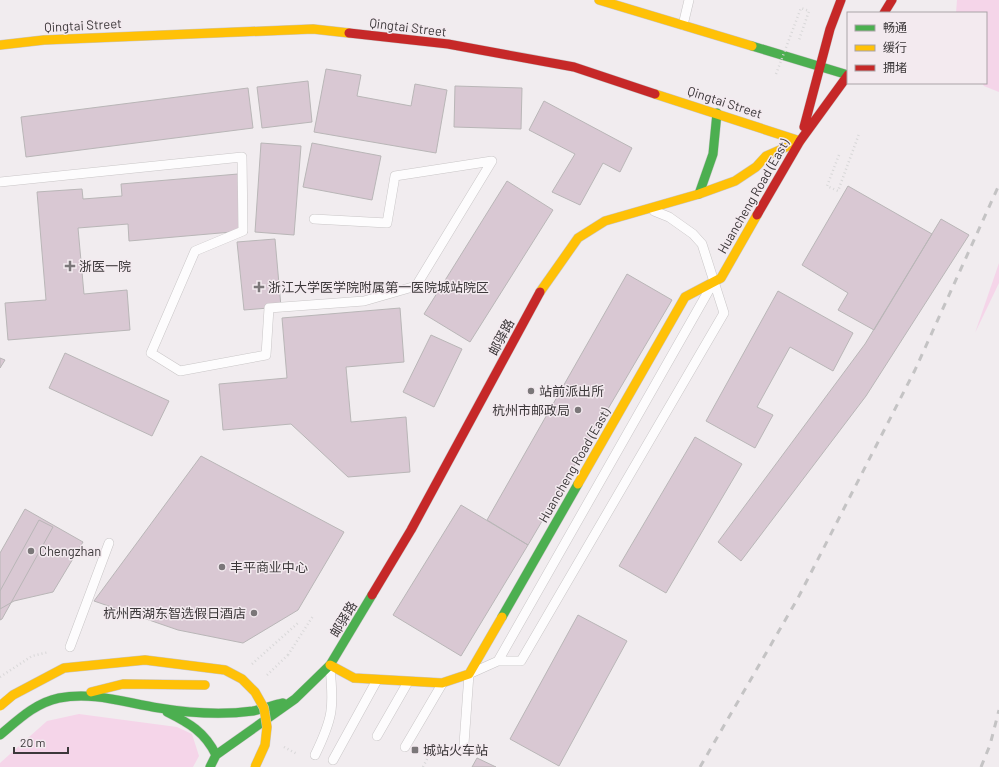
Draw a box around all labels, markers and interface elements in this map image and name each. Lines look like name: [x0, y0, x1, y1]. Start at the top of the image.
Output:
legend: [847, 12, 987, 84]
street label: Qingtai Street: [369, 14, 447, 40]
street label: Qingtai Street: [44, 15, 122, 35]
text: 畅通: [883, 20, 907, 34]
text: 缓行: [883, 40, 907, 54]
text: 拥堵: [883, 60, 907, 74]
street label: Qingtai Street: [686, 82, 764, 122]
street label: Huancheng Road (East): [714, 135, 793, 256]
place label: 浙医一院: [79, 258, 131, 274]
marker: 浙医一院: [64, 260, 76, 272]
place label: 浙江大学医学院附属第一医院城站院区: [268, 279, 489, 295]
marker: 浙江大学医学院附属第一医院城站院区: [253, 281, 265, 293]
street label: 邮驿路: [485, 316, 517, 358]
place label: 站前派出所: [539, 383, 604, 399]
marker: 站前派出所: [526, 386, 536, 396]
place label: 杭州市邮政局: [492, 402, 570, 418]
street label: Huancheng Road (East): [535, 404, 614, 525]
marker: 杭州市邮政局: [573, 405, 583, 415]
place label: Chengzhan: [39, 543, 101, 559]
marker: Chengzhan: [26, 546, 36, 556]
place label: 丰平商业中心: [230, 559, 308, 575]
marker: 丰平商业中心: [217, 562, 227, 572]
street label: 邮驿路: [326, 598, 360, 640]
place label: 杭州西湖东智选假日酒店: [103, 605, 246, 621]
marker: 杭州西湖东智选假日酒店: [249, 608, 259, 618]
scale bar: [14, 729, 68, 755]
text: 20 m: [20, 735, 46, 749]
place label: 城站火车站: [423, 742, 488, 758]
marker: 城站火车站: [410, 745, 420, 755]

